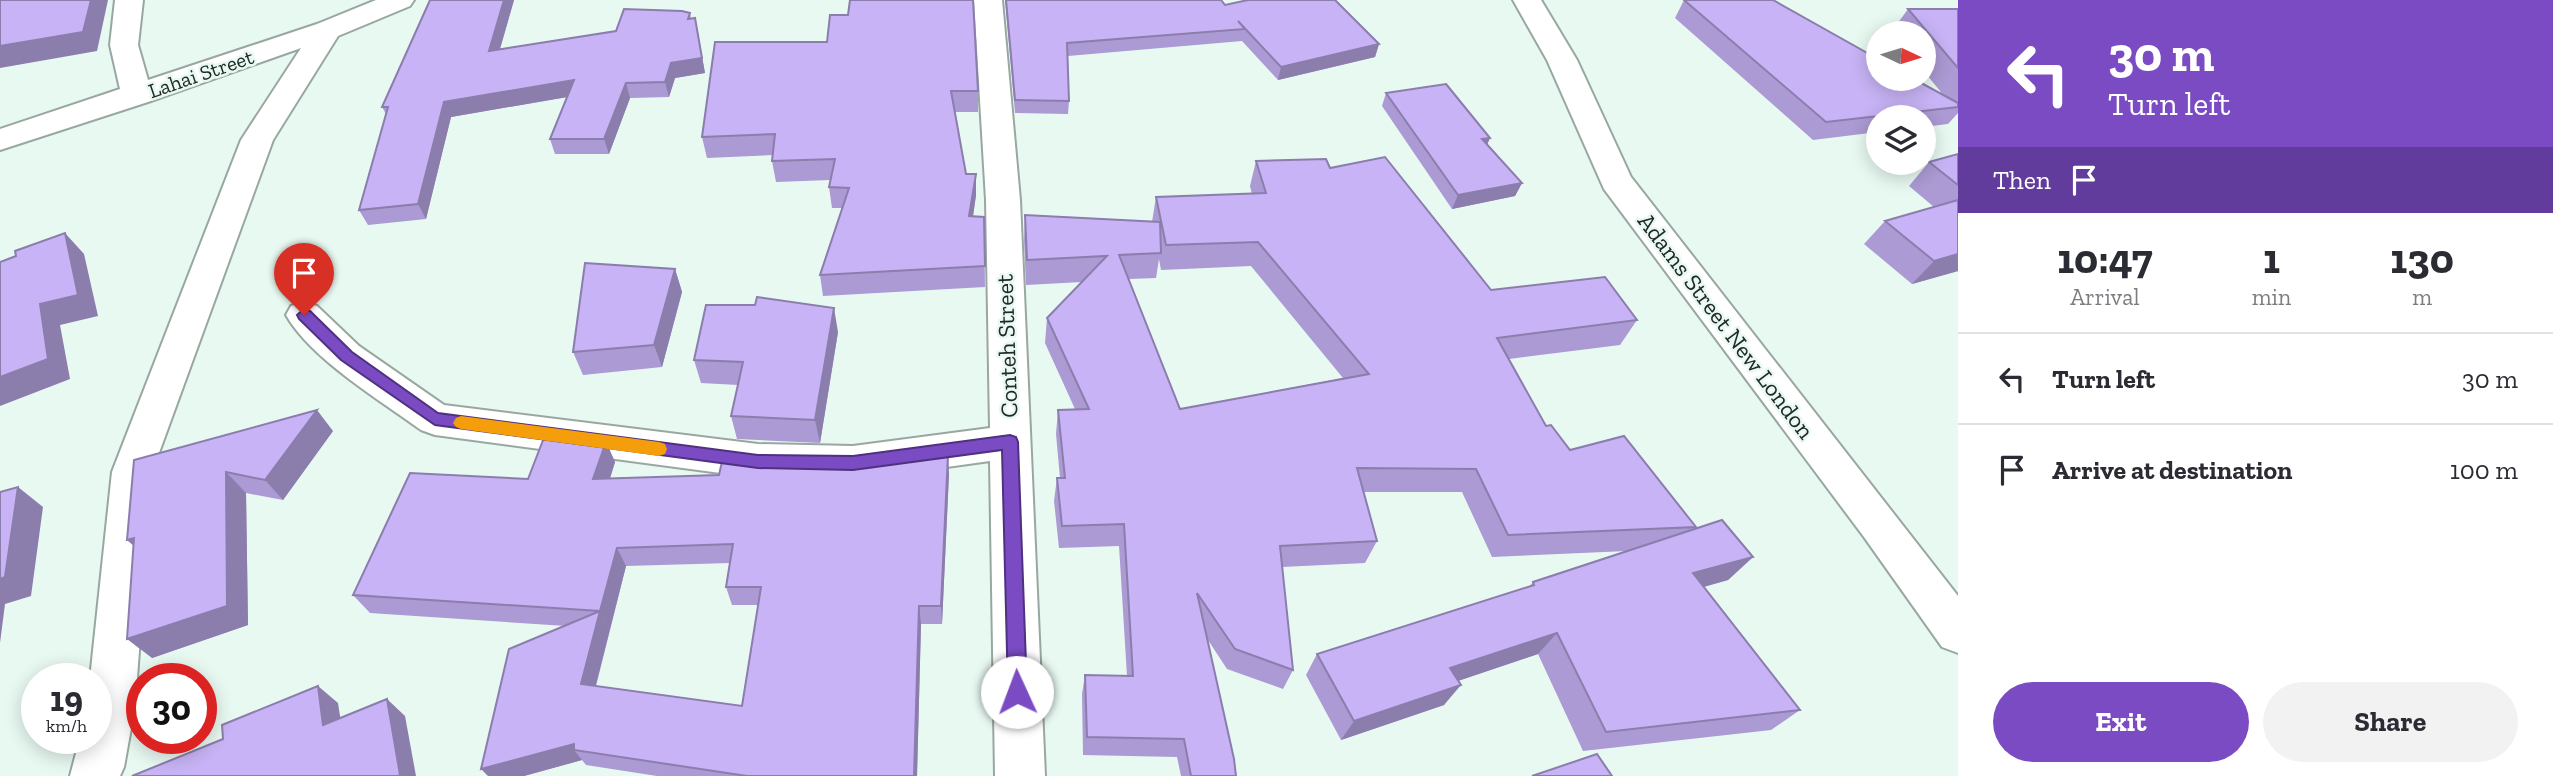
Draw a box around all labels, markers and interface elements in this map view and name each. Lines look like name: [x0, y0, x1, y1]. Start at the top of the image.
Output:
north arrow: [1866, 21, 1936, 91]
map controls: [1866, 21, 1936, 175]
text: 30 m: [2108, 25, 2214, 84]
icon: left: [1993, 28, 2084, 119]
street label: Lahai Street: [145, 44, 257, 103]
text: Turn left: [2108, 85, 2230, 123]
button: layers: [1866, 105, 1936, 175]
icon: arrive: [2065, 161, 2103, 199]
text: Then: [1993, 164, 2051, 196]
street label: Adams Street New London: [1632, 207, 1821, 445]
text: 10:47: [2057, 233, 2153, 284]
text: 1: [2263, 233, 2280, 284]
text: 130: [2390, 233, 2454, 284]
pin: [274, 243, 334, 315]
icon: arrive: [285, 254, 323, 292]
street label: Conteh Street: [989, 274, 1023, 418]
text: Arrival: [2070, 283, 2140, 311]
text: min: [2252, 283, 2291, 311]
text: m: [2412, 283, 2432, 311]
icon: left: [1993, 360, 2031, 398]
text: Turn left: [2052, 363, 2155, 395]
text: 30 m: [2462, 363, 2518, 395]
icon: arrive: [1993, 451, 2031, 489]
text: Arrive at destination: [2052, 454, 2292, 486]
text: 100 m: [2450, 454, 2518, 486]
position arrow: [980, 655, 1054, 729]
speed limit sign: 30: [126, 663, 217, 754]
text: 19: [50, 678, 83, 720]
button: Exit: [1993, 682, 2249, 762]
button: Share: [2263, 682, 2518, 762]
text: km/h: [46, 715, 87, 737]

